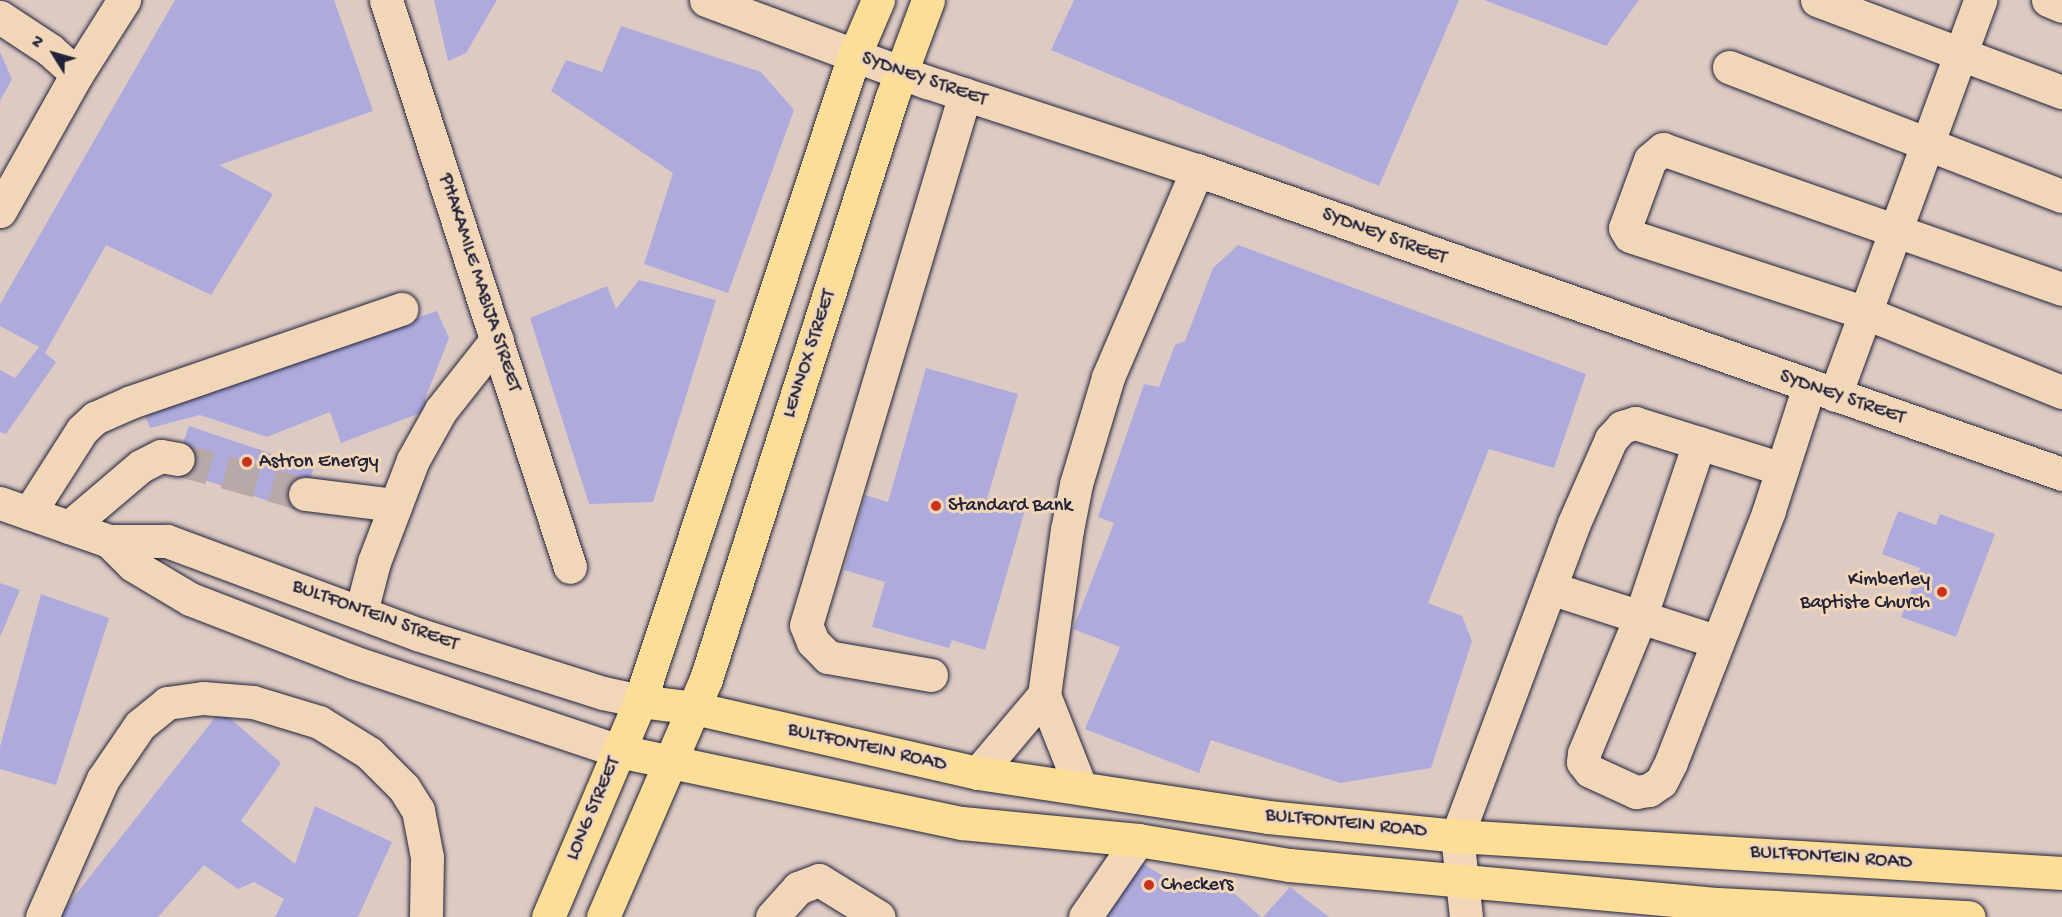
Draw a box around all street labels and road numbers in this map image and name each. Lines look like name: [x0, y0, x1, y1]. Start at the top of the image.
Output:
street label: SYDNEY STREET: [858, 47, 990, 113]
street label: PHAKAMILE MABIJA STREET: [432, 171, 526, 395]
street label: SYDNEY STREET: [1318, 203, 1450, 271]
street label: LENNOX STREET: [778, 287, 842, 421]
street label: SYDNEY STREET: [1776, 365, 1908, 431]
street label: BULTFONTEIN STREET: [289, 575, 461, 657]
street label: BULTFONTEIN ROAD: [785, 718, 949, 778]
street label: LONG STREET: [561, 754, 627, 864]
street label: BULTFONTEIN ROAD: [1264, 804, 1428, 844]
street label: BULTFONTEIN ROAD: [1749, 840, 1913, 876]

